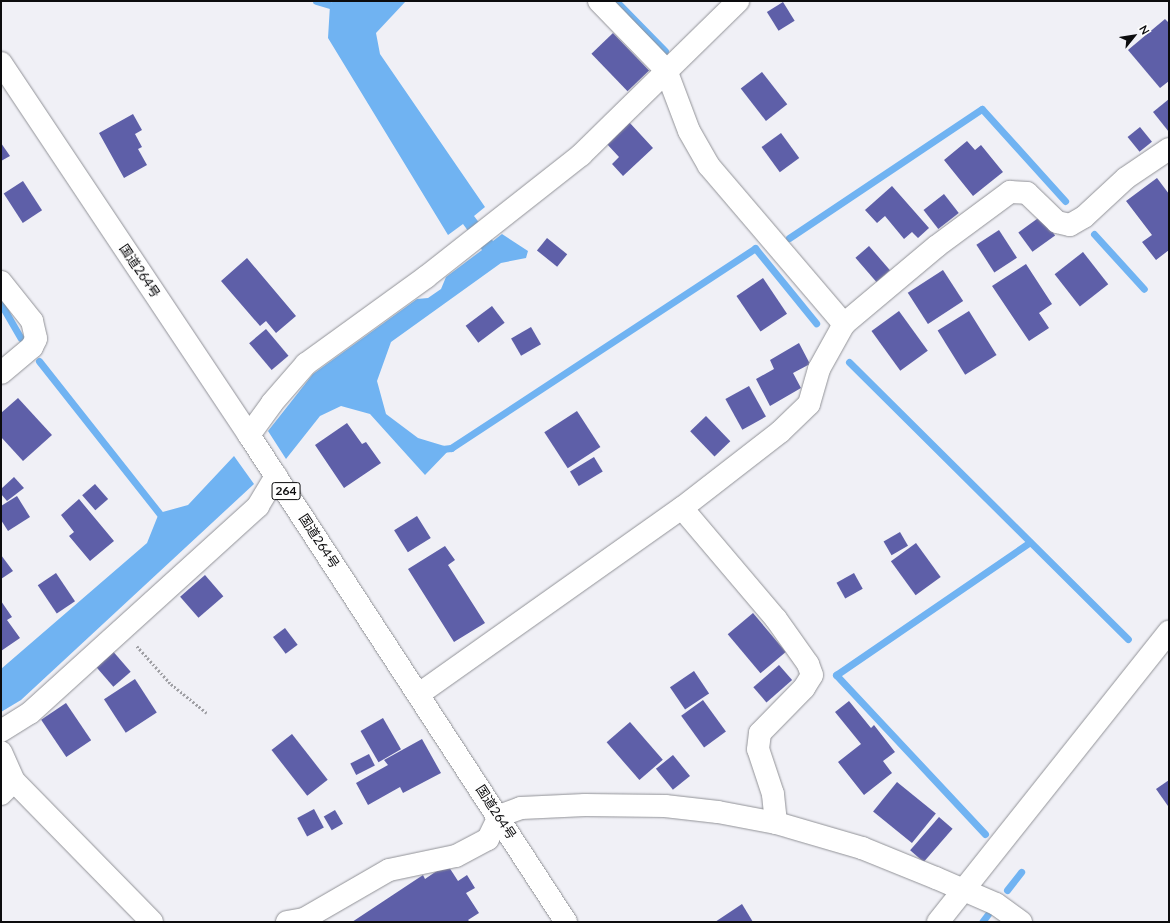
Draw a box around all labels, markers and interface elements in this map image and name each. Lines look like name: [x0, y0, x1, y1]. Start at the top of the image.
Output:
north arrow: [1114, 16, 1154, 56]
text: N: [1137, 23, 1153, 37]
street label: 国道264号: [116, 241, 164, 301]
road number: 264: [271, 481, 301, 501]
street label: 国道264号: [296, 511, 342, 571]
street label: 国道264号: [473, 782, 519, 842]

